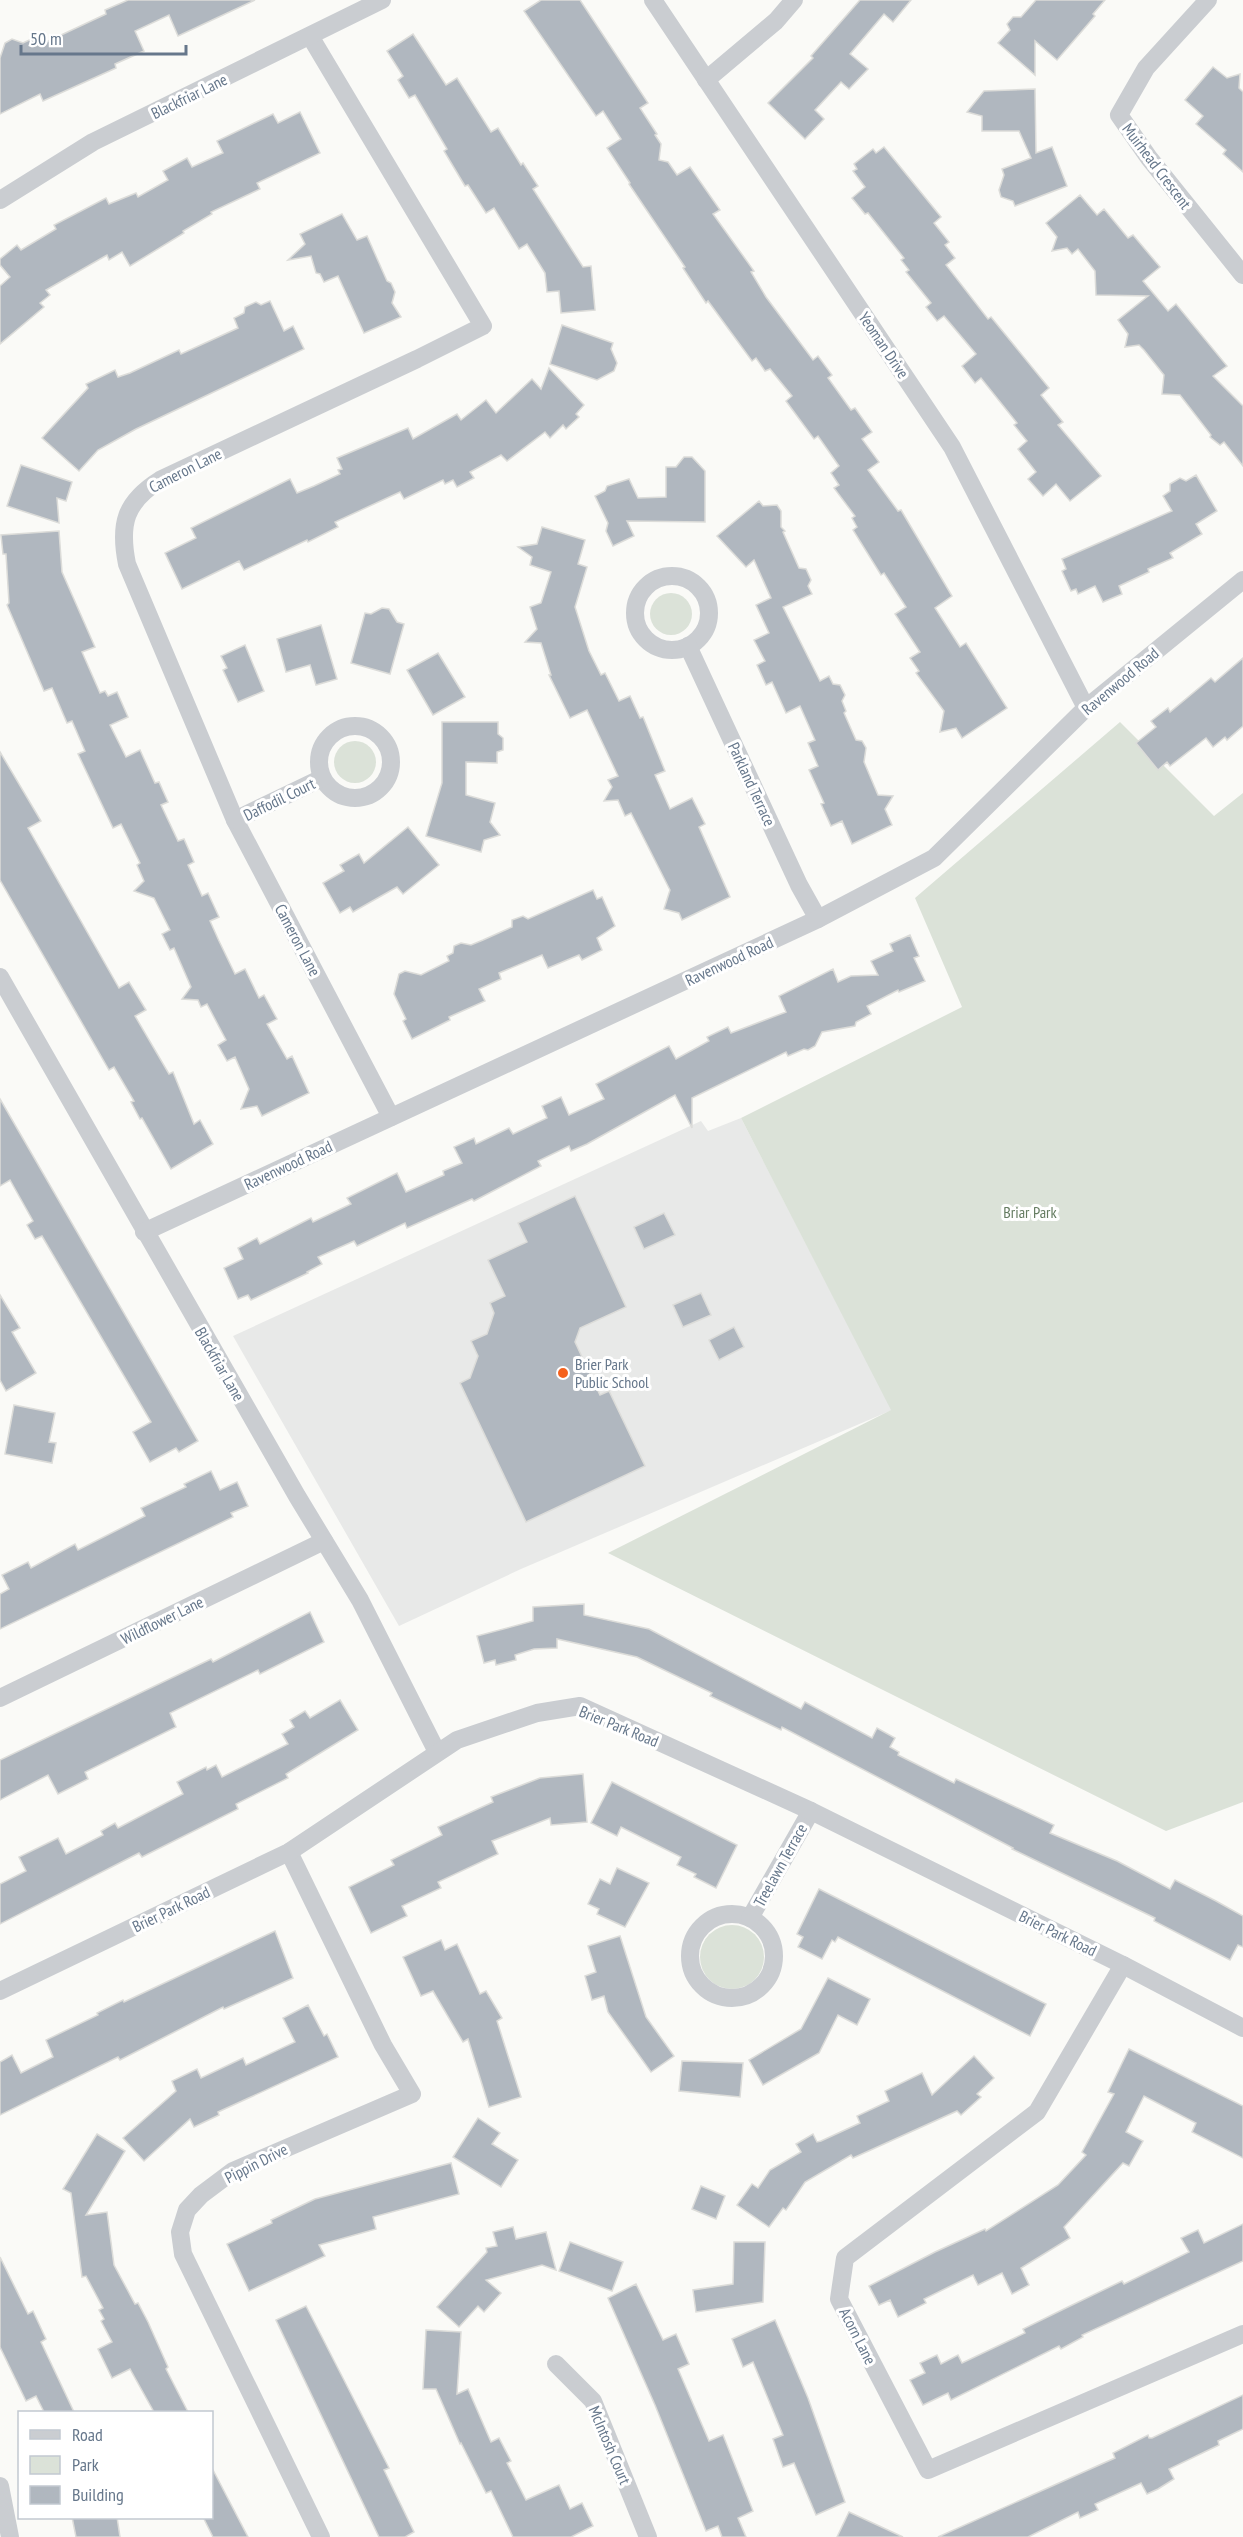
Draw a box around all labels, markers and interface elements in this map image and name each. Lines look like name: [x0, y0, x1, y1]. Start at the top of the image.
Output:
scale bar: [21, 18, 186, 56]
text: 50 m: [30, 27, 62, 50]
street label: Blackfriar Lane: [148, 69, 230, 123]
street label: Muirhead Crescent: [1118, 119, 1196, 213]
street label: Yeoman Drive: [855, 308, 913, 382]
street label: Cameron Lane: [145, 443, 225, 497]
street label: Ravenwood Road: [1077, 643, 1163, 719]
street label: Parkland Terrace: [724, 739, 780, 829]
street label: Daffodil Court: [240, 773, 319, 825]
street label: Cameron Lane: [271, 901, 325, 979]
street label: Ravenwood Road: [682, 932, 776, 990]
street label: Ravenwood Road: [241, 1136, 335, 1194]
park label: Briar Park: [1003, 1202, 1057, 1222]
street label: Blackfriar Lane: [191, 1323, 249, 1405]
place label: Brier Park Public School: [575, 1354, 649, 1392]
marker: Brier Park Public School: [556, 1366, 570, 1380]
street label: Wildflower Lane: [117, 1591, 207, 1649]
street label: Brier Park Road: [576, 1701, 662, 1751]
street label: Treelawn Terrace: [749, 1820, 811, 1910]
street label: Brier Park Road: [129, 1882, 213, 1936]
street label: Brier Park Road: [1016, 1906, 1100, 1960]
street label: Pippin Drive: [221, 2139, 291, 2187]
street label: Acorn Lane: [835, 2304, 881, 2368]
street label: McIntosh Court: [584, 2403, 636, 2488]
legend: [18, 2411, 213, 2519]
text: Road: [72, 2423, 103, 2446]
text: Park: [72, 2453, 99, 2476]
text: Building: [72, 2483, 124, 2506]

